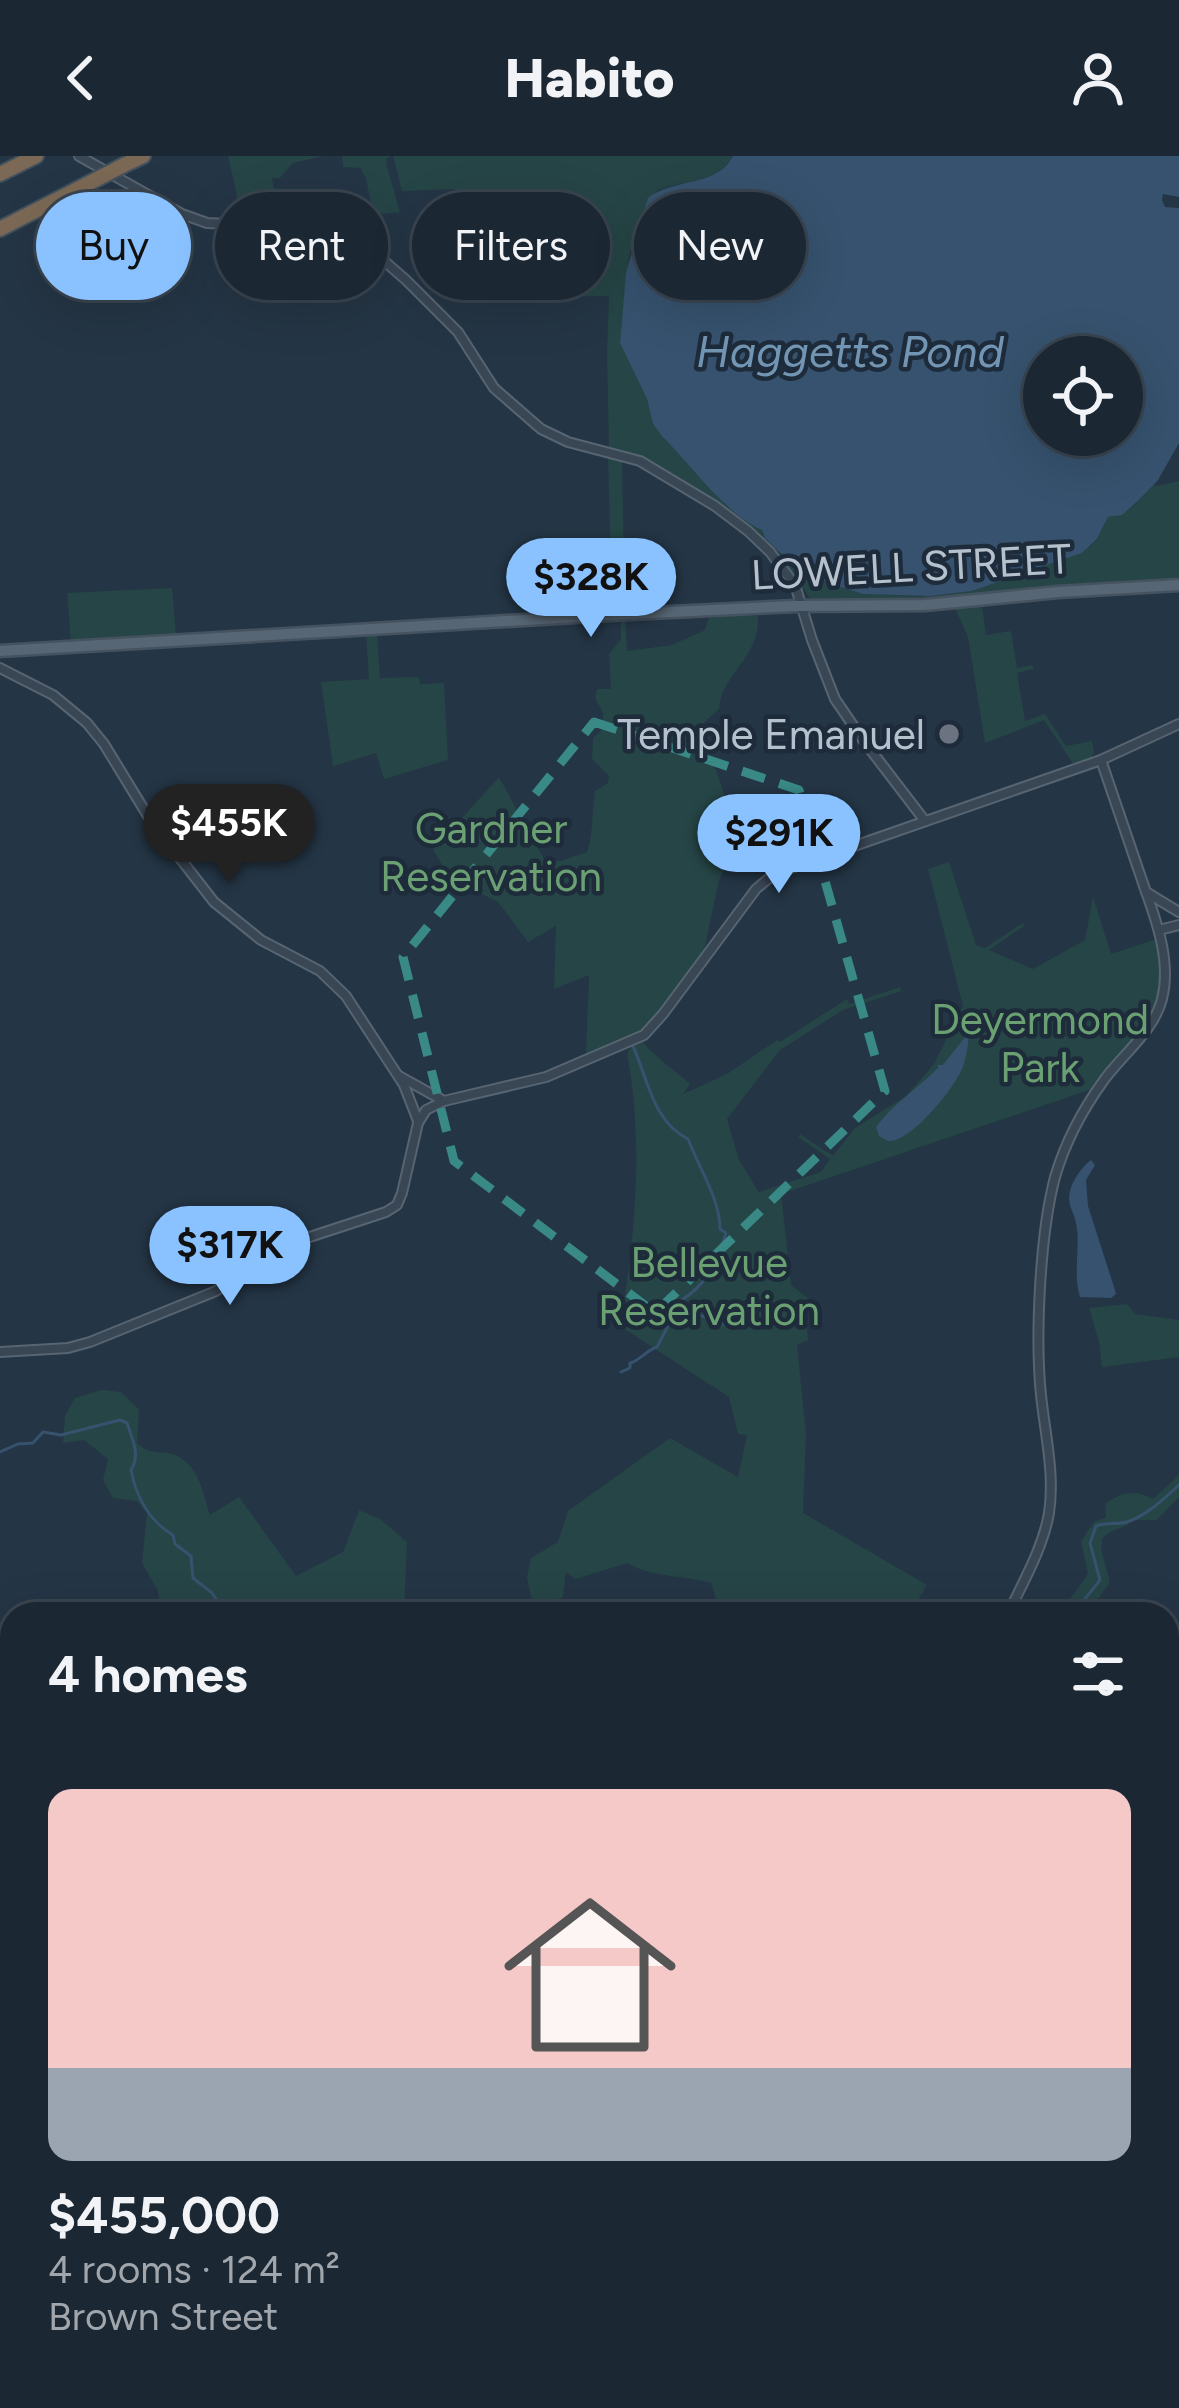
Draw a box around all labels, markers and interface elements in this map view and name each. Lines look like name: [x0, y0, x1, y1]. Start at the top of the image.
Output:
icon: back: [48, 45, 114, 111]
icon: person: [1065, 45, 1131, 111]
text: Habito: [504, 46, 675, 111]
chip: Buy: [36, 192, 191, 300]
chip: Rent: [215, 192, 388, 300]
chip: Filters: [412, 192, 610, 300]
chip: New: [634, 192, 806, 300]
water label: Haggetts Pond: [696, 324, 1005, 378]
map controls: [1023, 336, 1143, 456]
button: locate: [1023, 336, 1143, 456]
street label: LOWELL STREET: [750, 533, 1072, 601]
pin: $328K: [507, 538, 675, 640]
text: $328K: [533, 553, 649, 600]
place label: Temple Emanuel: [617, 709, 925, 760]
marker: Temple Emanuel: [936, 721, 962, 747]
pin: $455K: [145, 784, 313, 886]
pin: $291K: [695, 794, 863, 896]
text: $455K: [170, 799, 288, 846]
park label: Gardner Reservation: [380, 803, 602, 902]
text: $291K: [724, 809, 834, 856]
park label: Deyermond Park: [931, 994, 1149, 1093]
pin: $317K: [146, 1206, 314, 1308]
text: $317K: [176, 1221, 284, 1268]
park label: Bellevue Reservation: [598, 1237, 820, 1336]
icon: filters: [1065, 1641, 1131, 1707]
text: 4 homes: [48, 1644, 248, 1705]
icon: home: [482, 1867, 698, 2083]
text: $455,000: [48, 2185, 280, 2246]
text: 4 rooms · 124 m²: [48, 2246, 340, 2293]
text: Brown Street: [48, 2293, 278, 2340]

